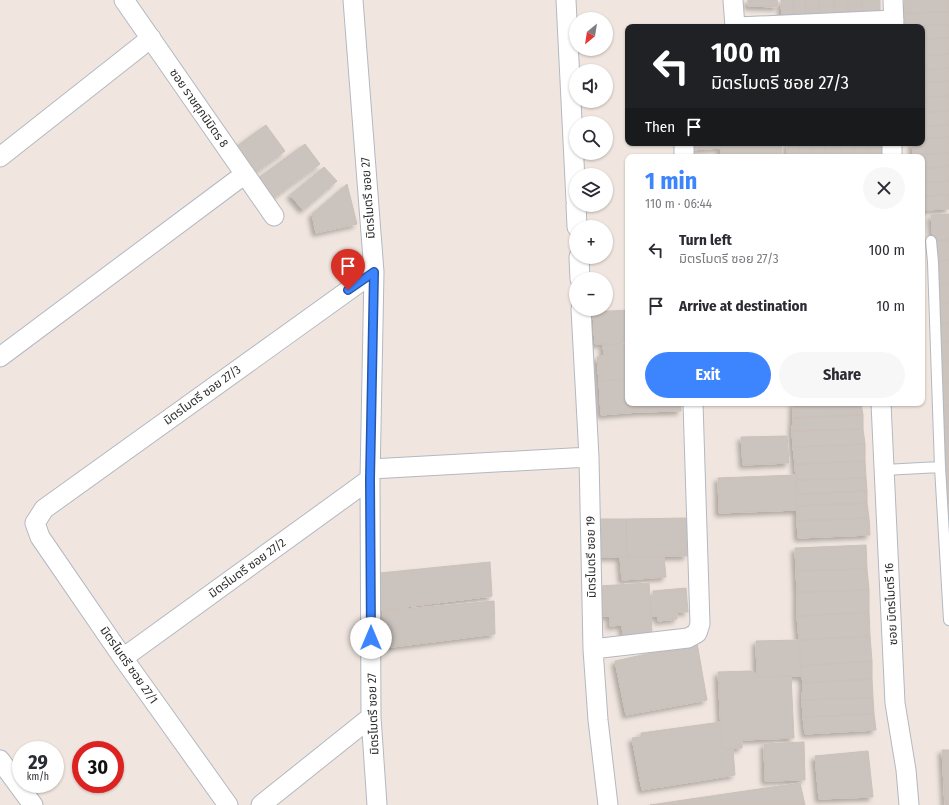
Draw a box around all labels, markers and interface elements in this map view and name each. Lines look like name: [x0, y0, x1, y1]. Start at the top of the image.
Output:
north arrow: [569, 12, 613, 56]
map controls: [569, 12, 613, 316]
text: 100 m: [711, 36, 781, 69]
icon: left: [645, 40, 697, 92]
button: sound: [569, 64, 613, 108]
street label: ซอย ราชศุภนิมิตร 8: [167, 66, 231, 150]
text: มิตรไมตรี ซอย 27/3: [711, 72, 849, 94]
button: search: [569, 116, 613, 160]
icon: arrive: [683, 116, 705, 138]
text: Then: [645, 118, 675, 136]
street label: มิตรไมตรี ซอย 27: [358, 157, 378, 239]
text: 1 min: [645, 167, 697, 195]
button: close: [863, 167, 905, 209]
button: layers: [569, 168, 613, 212]
text: 110 m · 06:44: [645, 196, 712, 211]
button: +: [569, 220, 613, 264]
text: Turn left: [679, 231, 732, 249]
icon: left: [645, 239, 667, 261]
text: 100 m: [868, 241, 905, 259]
pin: [331, 249, 365, 290]
text: มิตรไมตรี ซอย 27/3: [679, 251, 779, 266]
icon: arrive: [337, 255, 359, 277]
button: −: [569, 272, 613, 316]
icon: arrive: [645, 295, 667, 317]
text: Arrive at destination: [679, 297, 807, 315]
text: 10 m: [876, 297, 905, 315]
button: Exit: [645, 352, 771, 398]
button: Share: [779, 352, 905, 398]
street label: มิตรไมตรี ซอย 27/3: [161, 362, 243, 428]
street label: มิตรไมตรี ซอย 19: [583, 516, 599, 598]
street label: มิตรไมตรี ซอย 27/2: [206, 535, 288, 601]
street label: ซอย มิตรไมตรี 16: [882, 562, 900, 645]
position arrow: [350, 617, 392, 659]
street label: มิตรไมตรี ซอย 27/1: [97, 624, 161, 706]
street label: มิตรไมตรี ซอย 27: [365, 673, 381, 755]
speed limit sign: 30: [72, 741, 124, 793]
text: 29: [28, 750, 48, 774]
text: km/h: [27, 771, 49, 783]

